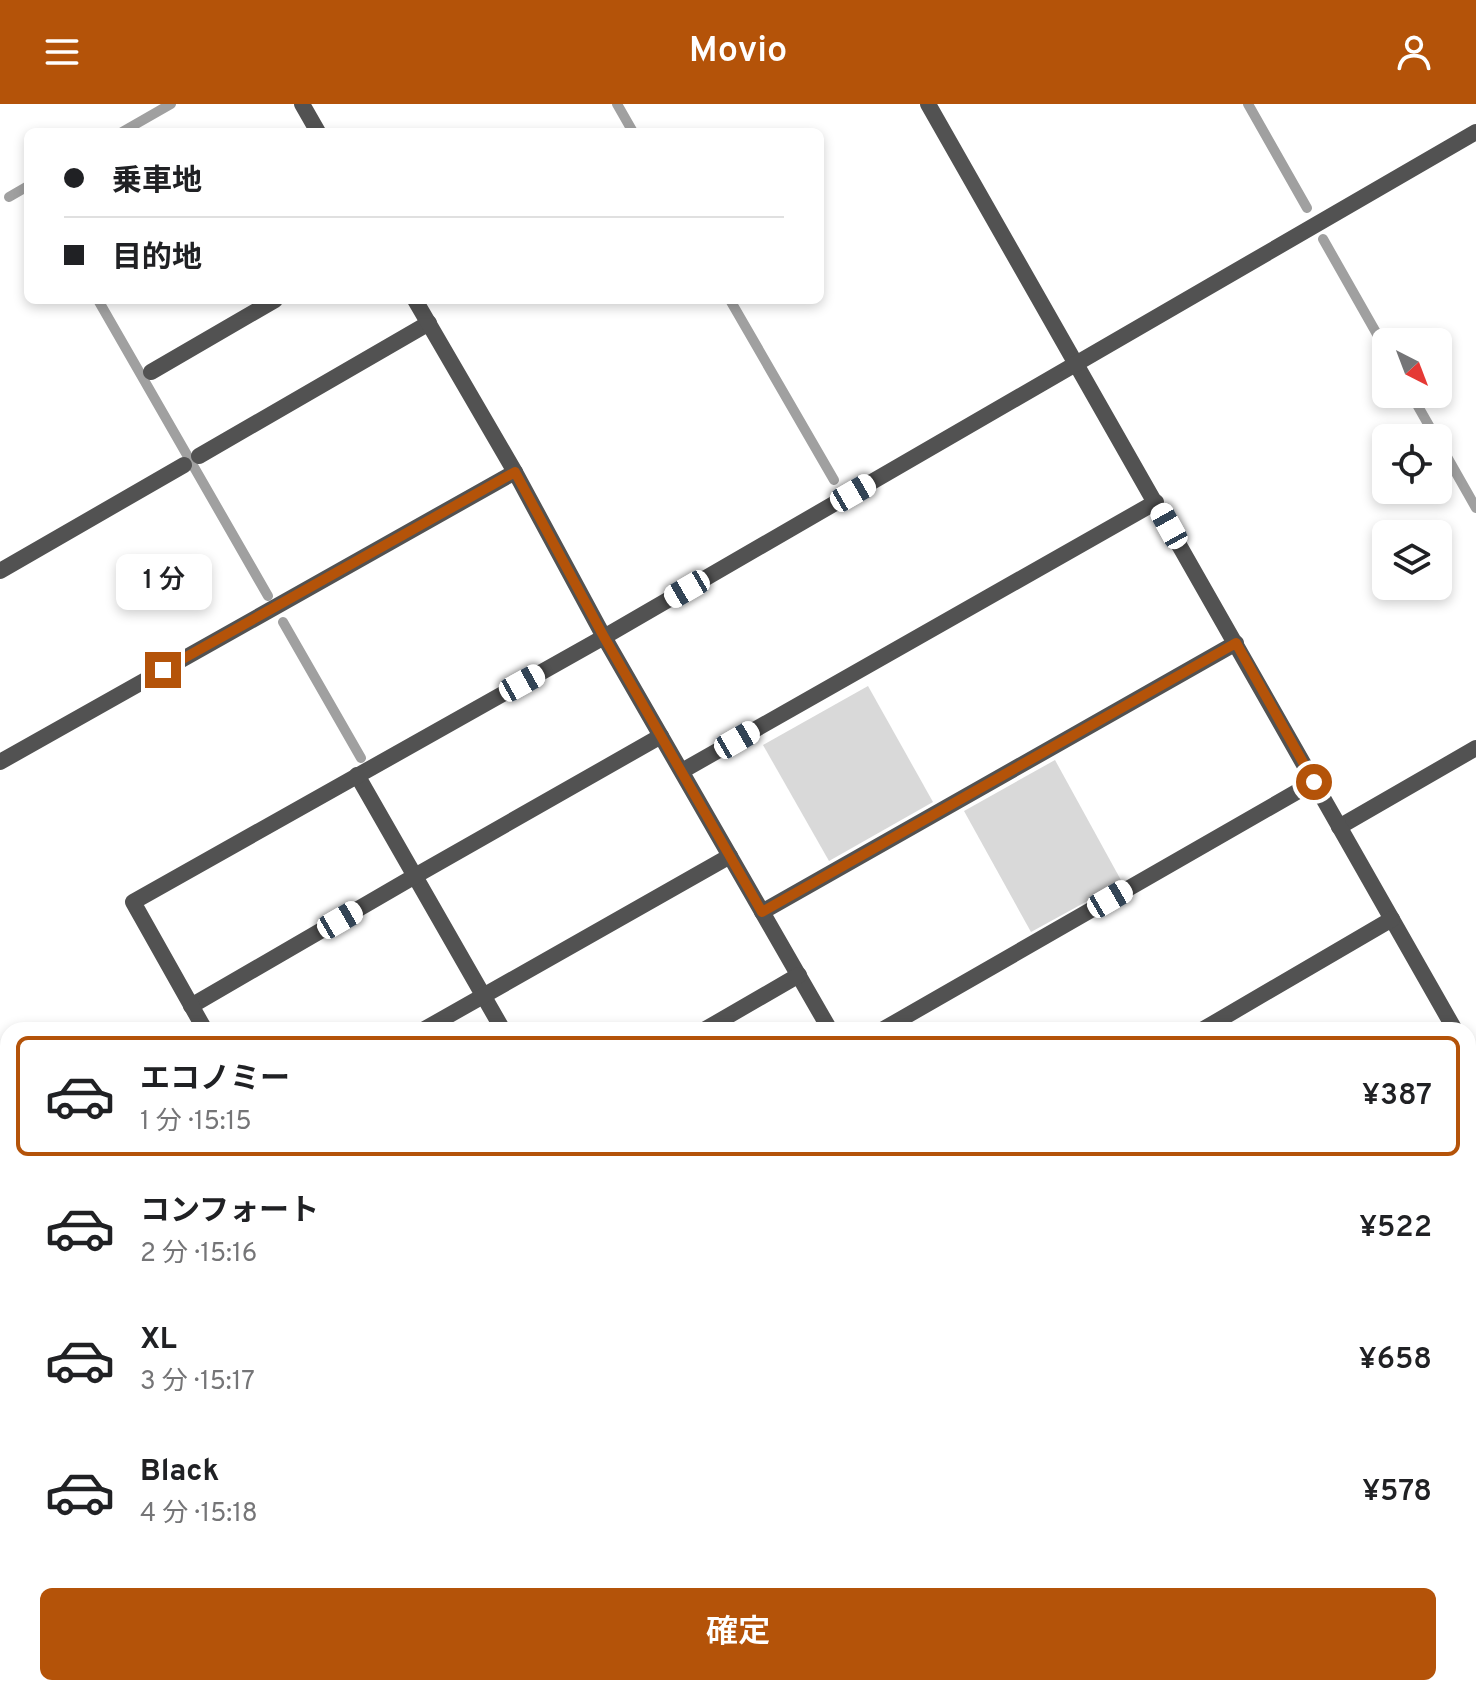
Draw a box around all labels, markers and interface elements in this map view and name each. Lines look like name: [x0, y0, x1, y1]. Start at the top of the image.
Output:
text: Movio: [689, 29, 787, 75]
icon: menu: [40, 30, 84, 74]
icon: person: [1392, 30, 1436, 74]
text: 乗車地: [112, 164, 202, 201]
text: 目的地: [112, 241, 202, 278]
north arrow: [1372, 328, 1452, 408]
map controls: [1372, 328, 1452, 600]
button: locate: [1372, 424, 1452, 504]
car: [826, 471, 880, 515]
car: [1147, 499, 1191, 553]
button: layers: [1372, 520, 1452, 600]
callout: 1 分: [115, 554, 211, 610]
text: 1 分: [143, 565, 185, 598]
car: [660, 567, 714, 611]
route end: [145, 652, 181, 688]
car: [495, 661, 549, 705]
car: [710, 718, 764, 762]
route start: [1296, 764, 1332, 800]
car: [1083, 877, 1137, 921]
car: [313, 898, 367, 942]
icon: car: [44, 1060, 116, 1132]
text: エコノミー: [140, 1062, 290, 1099]
text: ¥387: [1362, 1078, 1432, 1115]
text: 1 分 · 15:15: [140, 1106, 252, 1139]
icon: car: [44, 1192, 116, 1264]
text: コンフォート: [140, 1194, 319, 1231]
text: ¥522: [1359, 1210, 1432, 1247]
text: 2 分 · 15:16: [140, 1238, 257, 1271]
text: XL: [140, 1322, 177, 1359]
icon: car: [44, 1324, 116, 1396]
text: ¥658: [1359, 1342, 1432, 1379]
text: 3 分 · 15:17: [140, 1366, 255, 1399]
text: Black: [140, 1454, 219, 1491]
icon: car: [44, 1456, 116, 1528]
text: ¥578: [1362, 1474, 1432, 1511]
text: 4 分 · 15:18: [140, 1498, 258, 1531]
button: 確定: [40, 1588, 1436, 1680]

